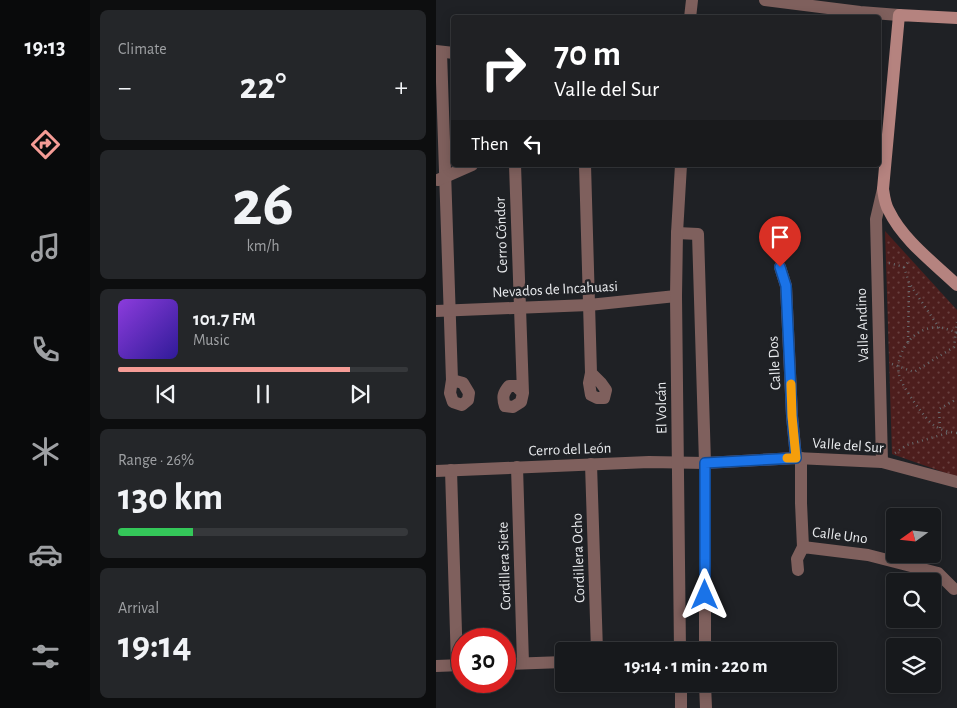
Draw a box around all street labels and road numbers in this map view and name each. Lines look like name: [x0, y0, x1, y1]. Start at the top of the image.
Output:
street label: Cerro Cóndor: [493, 196, 510, 273]
street label: Nevados de Incahuasi: [492, 279, 618, 300]
street label: Valle Andino: [854, 288, 871, 362]
street label: Calle Dos: [766, 336, 783, 390]
street label: El Volcán: [654, 382, 669, 434]
street label: Valle del Sur: [812, 436, 884, 455]
street label: Cerro del León: [528, 441, 612, 458]
street label: Cordillera Ocho: [569, 513, 588, 603]
street label: Cordillera Siete: [495, 521, 514, 610]
street label: Calle Uno: [811, 525, 869, 546]

